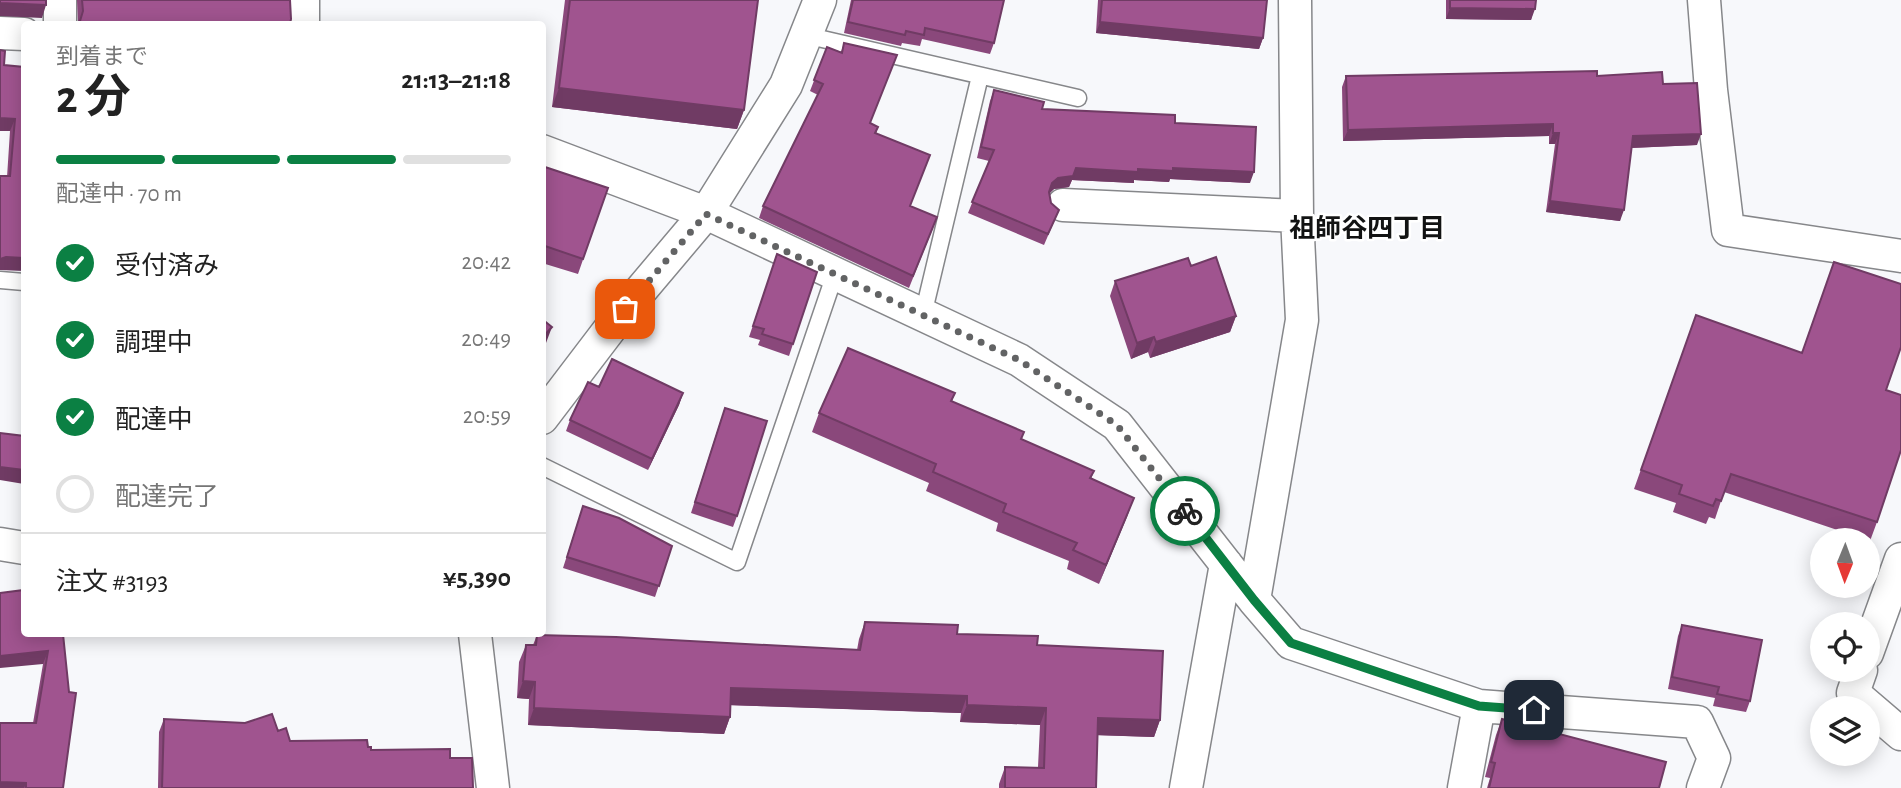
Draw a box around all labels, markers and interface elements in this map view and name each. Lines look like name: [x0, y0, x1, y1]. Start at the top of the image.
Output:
text: 到着まで: [56, 46, 148, 69]
text: 21:13–21:18: [401, 67, 511, 93]
text: 2 分: [56, 75, 131, 121]
text: 配達中 · 70 m: [56, 183, 182, 206]
district label: 祖師谷四丁目: [1289, 214, 1445, 242]
icon: check: [56, 244, 94, 282]
text: 20:42: [462, 251, 511, 274]
text: 受付済み: [115, 253, 219, 279]
pin: [595, 279, 655, 339]
icon: bag: [606, 290, 644, 328]
icon: check: [56, 321, 94, 359]
text: 20:49: [461, 328, 511, 351]
text: 調理中: [115, 330, 193, 356]
icon: check: [56, 398, 94, 436]
text: 20:59: [463, 405, 511, 428]
text: 配達中: [115, 407, 193, 433]
courier: [1150, 476, 1220, 546]
text: 配達完了: [115, 484, 219, 510]
icon: bike: [1166, 492, 1204, 530]
north arrow: [1810, 528, 1880, 598]
map controls: [1810, 528, 1880, 766]
text: ¥5,390: [443, 565, 511, 591]
text: 注文 #3193: [56, 569, 168, 595]
button: locate: [1810, 612, 1880, 682]
pin: [1504, 680, 1564, 740]
icon: home: [1515, 691, 1553, 729]
button: layers: [1810, 696, 1880, 766]

